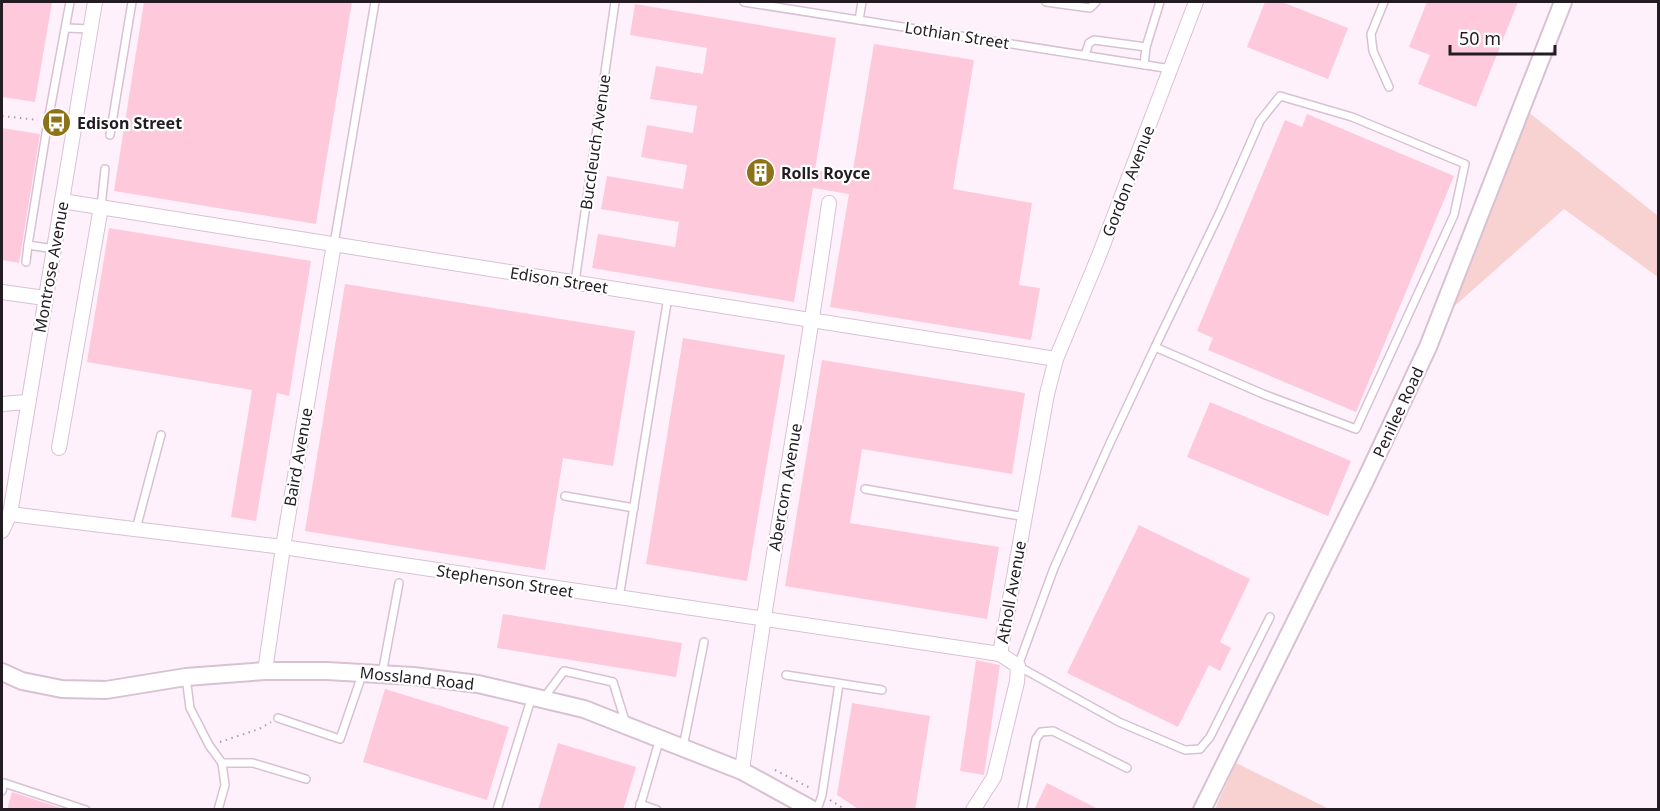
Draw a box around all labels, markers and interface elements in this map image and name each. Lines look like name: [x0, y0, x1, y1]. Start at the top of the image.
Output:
street label: Lothian Street: [903, 16, 1011, 54]
scale bar: [1450, 18, 1555, 56]
text: 50 m: [1459, 26, 1501, 50]
street label: Buccleuch Avenue: [575, 73, 615, 211]
bus stop icon: Edison Street: [40, 107, 72, 139]
place label: Edison Street: [77, 112, 182, 134]
street label: Gordon Avenue: [1097, 122, 1159, 240]
building icon: Rolls Royce: [744, 157, 776, 189]
place label: Rolls Royce: [781, 162, 870, 184]
street label: Montrose Avenue: [29, 200, 73, 334]
street label: Edison Street: [508, 261, 610, 299]
street label: Penilee Road: [1367, 363, 1429, 461]
street label: Baird Avenue: [278, 406, 318, 508]
street label: Abercorn Avenue: [763, 421, 807, 553]
street label: Atholl Avenue: [991, 539, 1031, 645]
street label: Stephenson Street: [435, 559, 575, 603]
street label: Mossland Road: [359, 661, 475, 695]

